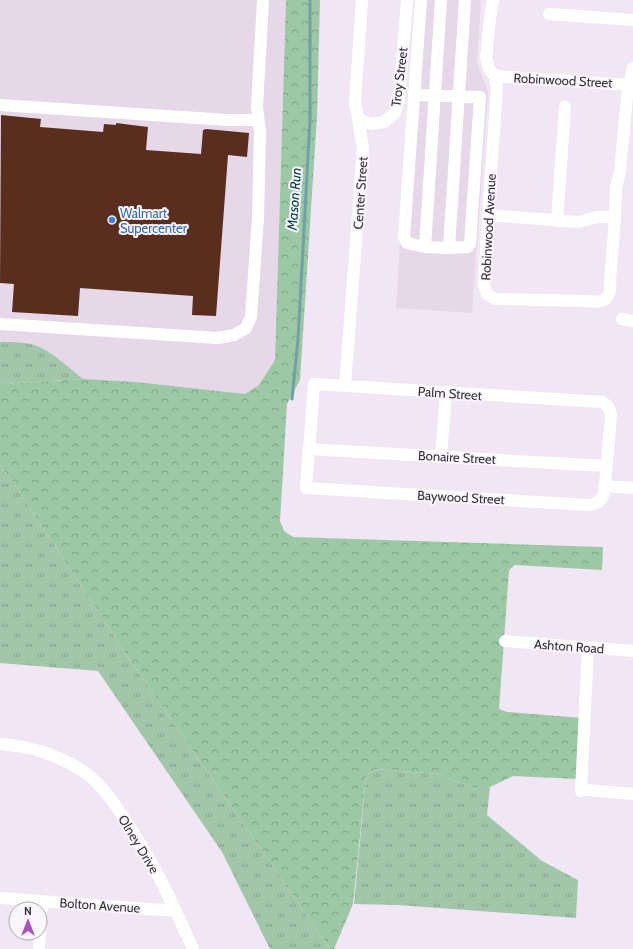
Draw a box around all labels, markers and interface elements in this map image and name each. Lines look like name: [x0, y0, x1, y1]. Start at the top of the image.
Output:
street label: Troy Street: [387, 46, 411, 108]
street label: Robinwood Street: [513, 69, 614, 91]
street label: Center Street: [349, 155, 371, 230]
water label: Mason Run: [283, 167, 305, 232]
street label: Robinwood Avenue: [477, 173, 499, 281]
place label: Walmart Supercenter: [120, 205, 188, 236]
marker: Walmart Supercenter: [107, 215, 117, 225]
street label: Palm Street: [417, 383, 483, 403]
street label: Bonaire Street: [418, 447, 497, 467]
street label: Baywood Street: [417, 487, 506, 507]
street label: Ashton Road: [533, 636, 605, 656]
street label: Olney Drive: [115, 812, 163, 876]
street label: Bolton Avenue: [59, 894, 141, 916]
north arrow: [8, 901, 48, 941]
text: N: [24, 904, 32, 918]

